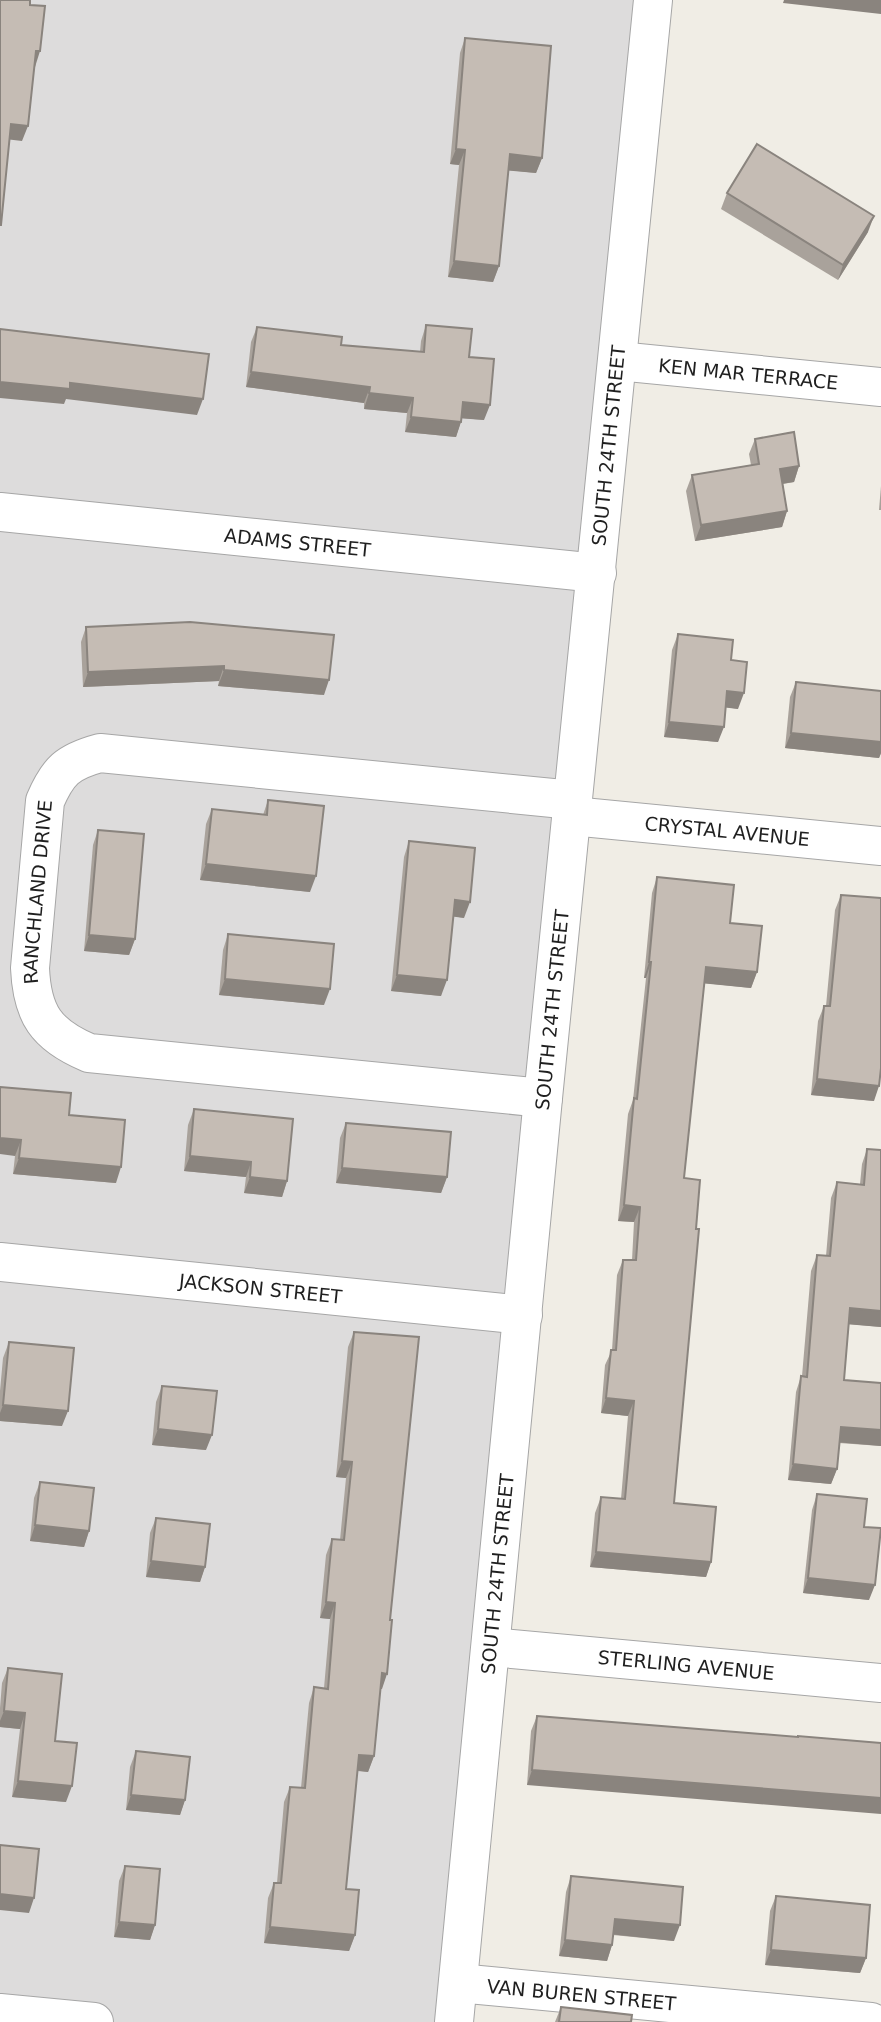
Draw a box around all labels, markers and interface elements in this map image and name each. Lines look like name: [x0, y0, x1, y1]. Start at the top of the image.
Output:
street label: SOUTH 24TH STREET: [587, 344, 629, 547]
street label: KEN MAR TERRACE: [657, 354, 839, 394]
street label: ADAMS STREET: [223, 524, 372, 561]
street label: RANCHLAND DRIVE: [19, 799, 56, 985]
street label: CRYSTAL AVENUE: [644, 812, 811, 850]
street label: SOUTH 24TH STREET: [531, 908, 573, 1111]
street label: JACKSON STREET: [177, 1269, 344, 1308]
street label: SOUTH 24TH STREET: [477, 1472, 518, 1675]
street label: STERLING AVENUE: [597, 1646, 775, 1684]
street label: VAN BUREN STREET: [486, 1975, 677, 2015]

